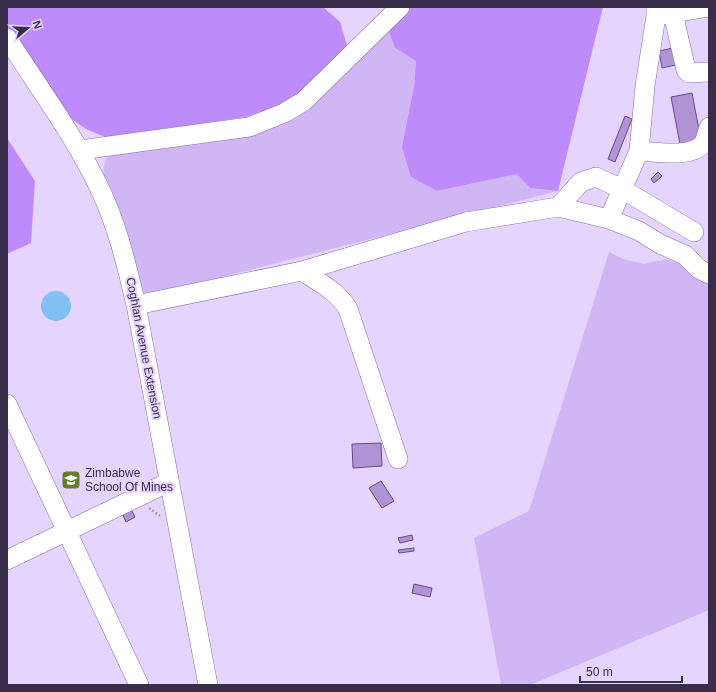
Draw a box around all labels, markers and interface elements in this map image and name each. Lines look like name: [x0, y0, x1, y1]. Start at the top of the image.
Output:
north arrow: [8, 8, 48, 48]
text: N: [30, 19, 44, 31]
street label: Coghlan Avenue Extension: [123, 276, 165, 420]
place label: Zimbabwe School Of Mines: [85, 466, 173, 494]
school or university icon: Zimbabwe School Of Mines: [60, 469, 82, 491]
scale bar: [580, 658, 682, 684]
text: 50 m: [586, 665, 613, 679]

